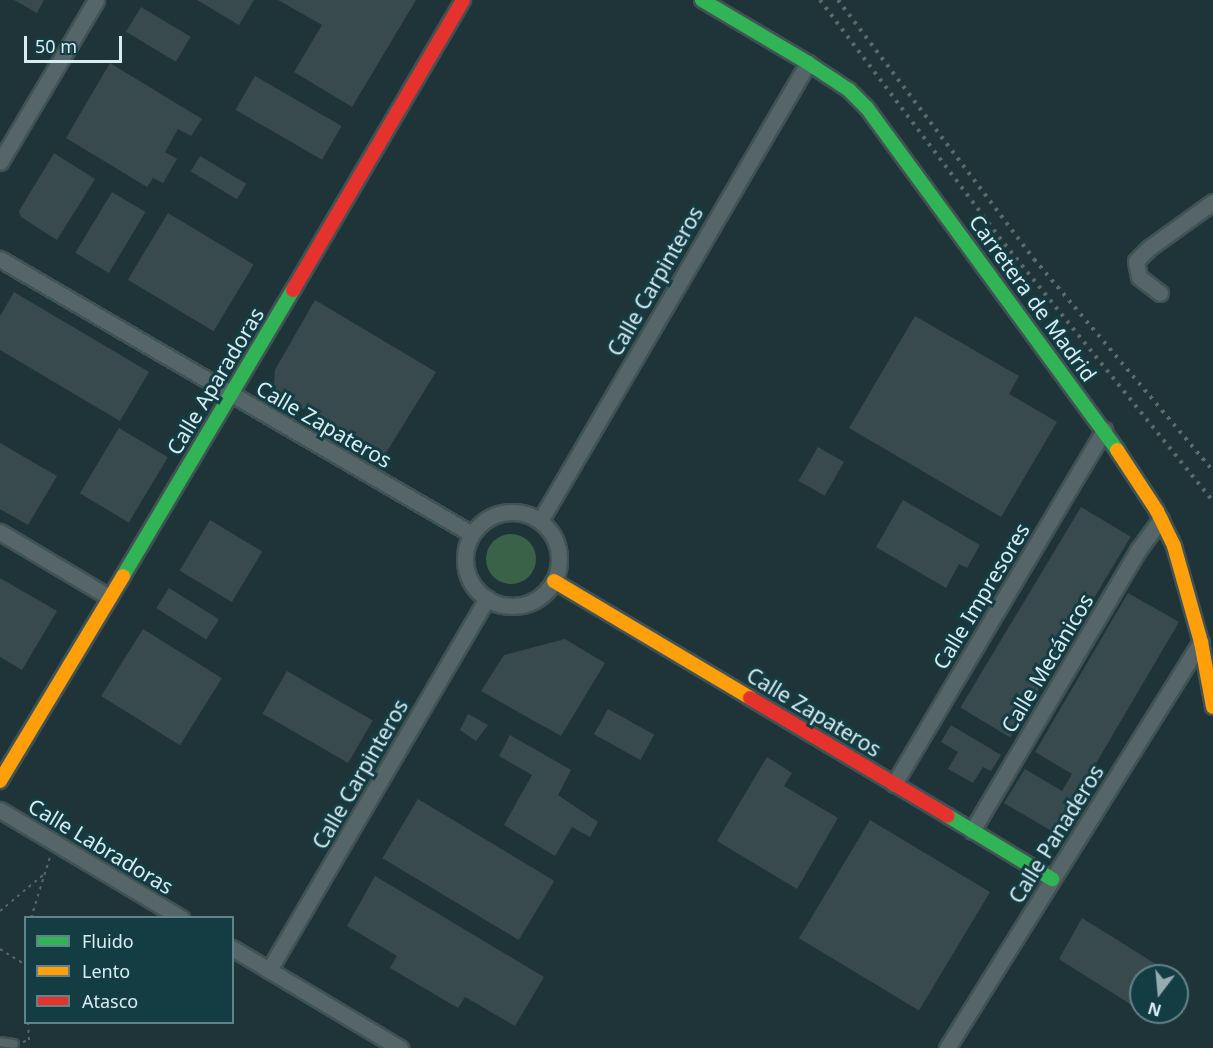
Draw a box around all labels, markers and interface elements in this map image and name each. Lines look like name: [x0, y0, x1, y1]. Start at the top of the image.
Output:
scale bar: [27, 24, 124, 62]
text: 50 m: [35, 34, 77, 58]
street label: Calle Carpinteros: [602, 202, 708, 360]
street label: Carretera de Madrid: [964, 210, 1102, 386]
street label: Calle Aparadoras: [161, 303, 269, 459]
street label: Calle Zapateros: [252, 375, 396, 473]
street label: Calle Impresores: [927, 518, 1035, 674]
street label: Calle Mecánicos: [996, 589, 1098, 737]
street label: Calle Zapateros: [742, 662, 886, 762]
street label: Calle Carpinteros: [307, 695, 413, 853]
street label: Calle Panaderos: [1003, 760, 1109, 908]
street label: Calle Labradoras: [24, 793, 178, 899]
legend: [24, 916, 234, 1024]
text: Fluido: [82, 929, 134, 953]
text: Lento: [82, 959, 130, 983]
north arrow: [1129, 964, 1189, 1024]
text: Atasco: [82, 989, 138, 1013]
text: N: [1145, 997, 1164, 1022]

